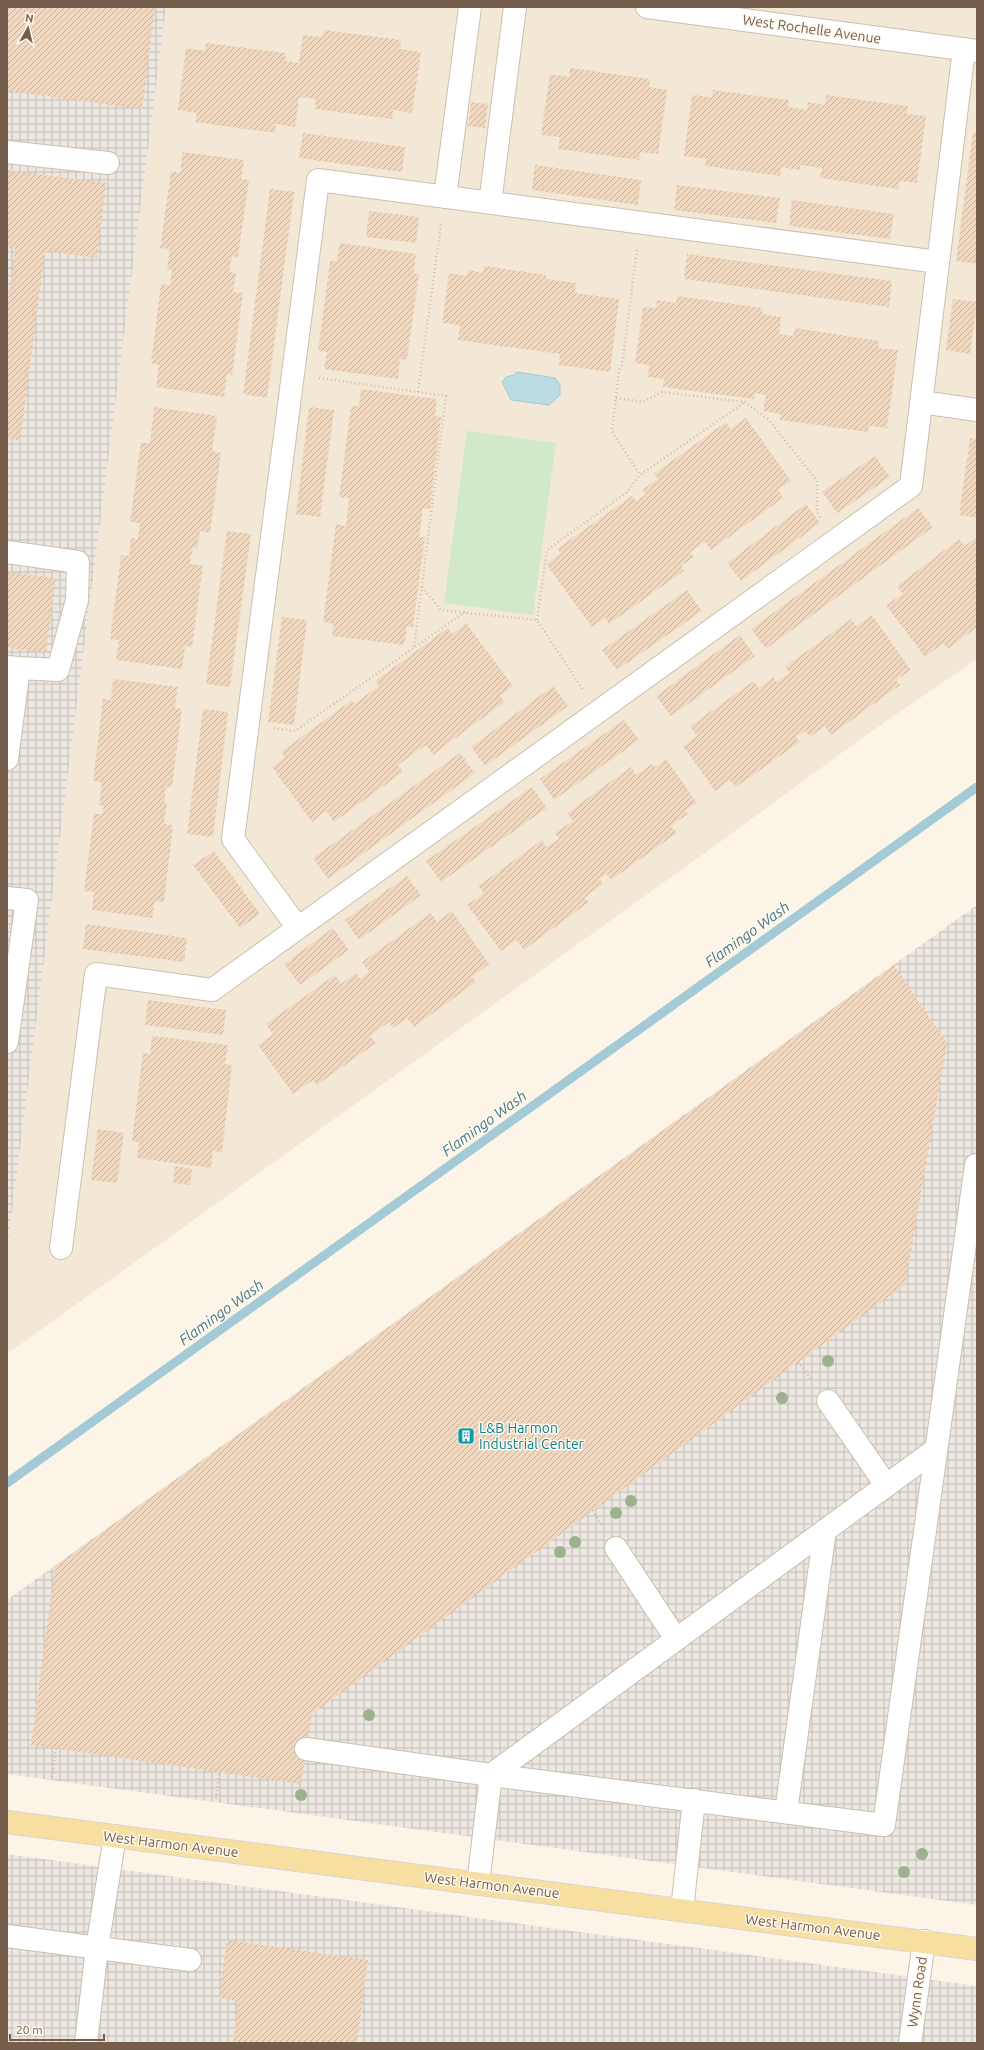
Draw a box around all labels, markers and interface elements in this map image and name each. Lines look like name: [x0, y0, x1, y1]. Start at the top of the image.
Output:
north arrow: [8, 8, 48, 48]
street label: West Rochelle Avenue: [742, 11, 882, 47]
text: N: [24, 12, 34, 25]
water label: Flamingo Wash: [701, 898, 793, 970]
water label: Flamingo Wash: [438, 1087, 530, 1159]
water label: Flamingo Wash: [175, 1276, 267, 1348]
place label: L&B Harmon Industrial Center: [479, 1420, 585, 1452]
building icon: L&B Harmon Industrial Center: [456, 1426, 476, 1446]
street label: West Harmon Avenue: [102, 1828, 240, 1860]
street label: West Harmon Avenue: [423, 1869, 561, 1901]
street label: West Harmon Avenue: [744, 1911, 882, 1943]
street label: Wynn Road: [904, 1956, 930, 2028]
scale bar: [10, 2016, 104, 2042]
text: 20 m: [16, 2023, 43, 2036]

